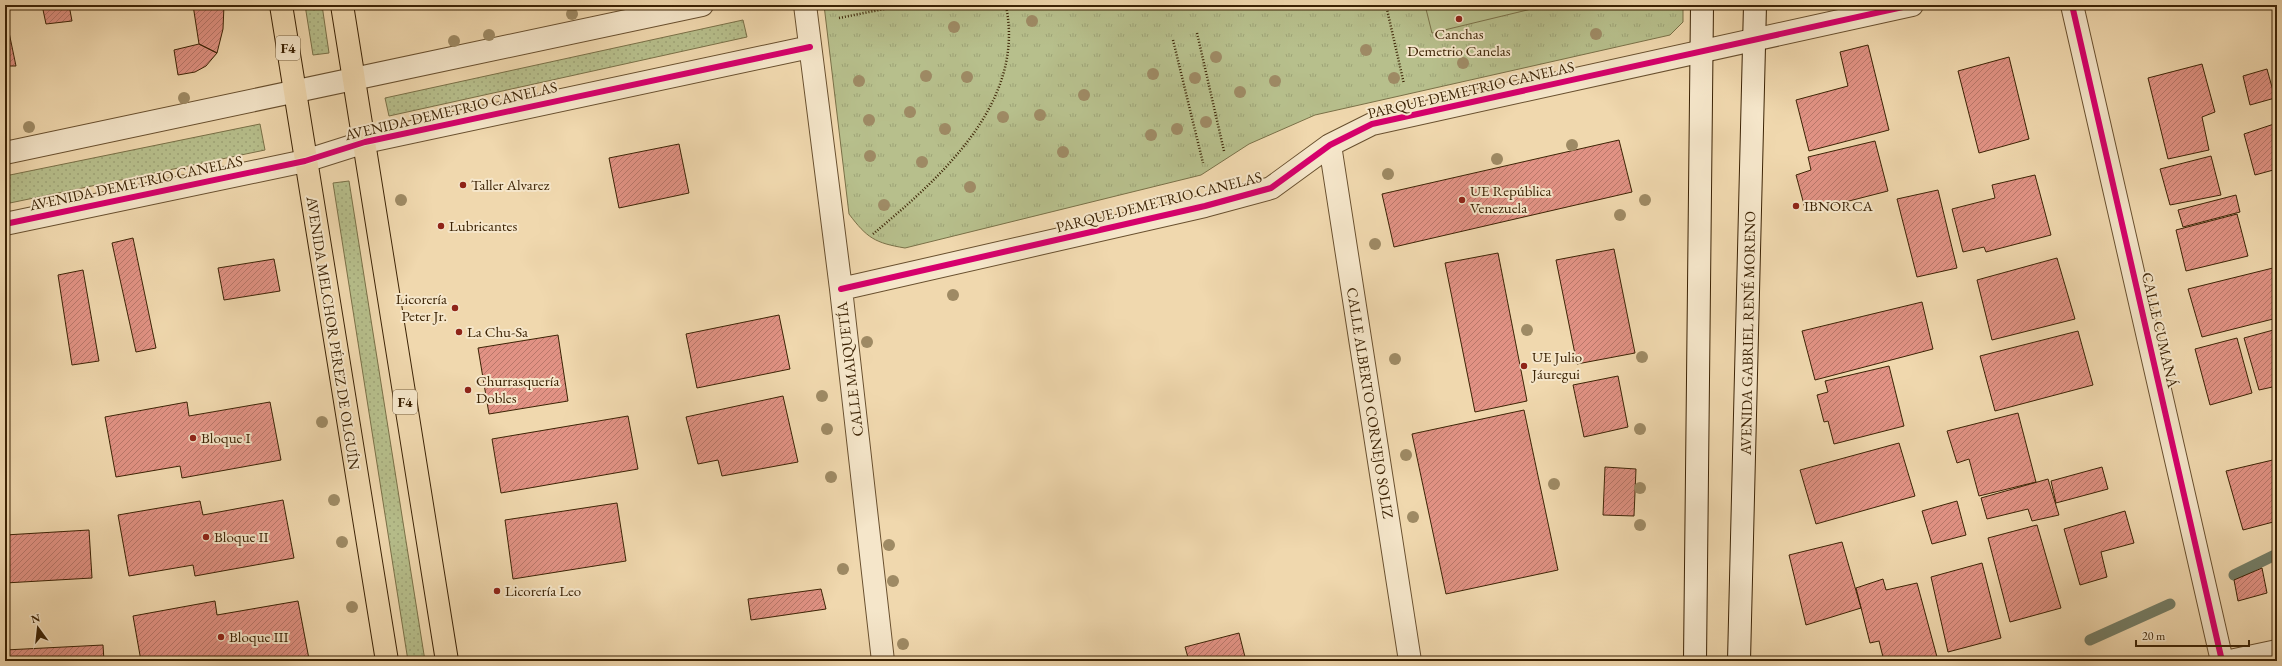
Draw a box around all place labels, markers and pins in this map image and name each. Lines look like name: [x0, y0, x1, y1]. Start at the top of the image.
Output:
marker: Canchas Demetrio Canelas: [1454, 14, 1464, 24]
place label: Canchas Demetrio Canelas: [1407, 24, 1511, 60]
place label: Taller Alvarez: [471, 175, 550, 194]
marker: Taller Alvarez: [458, 180, 468, 190]
place label: UE República Venezuela: [1470, 181, 1551, 217]
marker: UE República Venezuela: [1457, 195, 1467, 205]
place label: IBNORCA: [1804, 196, 1874, 215]
marker: IBNORCA: [1791, 201, 1801, 211]
place label: Lubricantes: [449, 216, 517, 235]
marker: Lubricantes: [436, 221, 446, 231]
place label: Licorería Peter Jr.: [396, 289, 447, 325]
marker: Licorería Peter Jr.: [450, 303, 460, 313]
place label: La Chu-Sa: [467, 322, 528, 341]
marker: La Chu-Sa: [454, 327, 464, 337]
place label: UE Julio Jáuregui: [1530, 347, 1582, 383]
marker: UE Julio Jáuregui: [1519, 361, 1529, 371]
place label: Churrasquería Dobles: [476, 371, 559, 407]
marker: Churrasquería Dobles: [463, 385, 473, 395]
place label: Bloque I: [201, 428, 251, 447]
marker: Bloque I: [188, 433, 198, 443]
place label: Bloque II: [214, 527, 269, 546]
marker: Bloque II: [201, 532, 211, 542]
place label: Licorería Leo: [505, 581, 581, 600]
marker: Licorería Leo: [492, 586, 502, 596]
place label: Bloque III: [229, 627, 289, 646]
marker: Bloque III: [216, 632, 226, 642]

